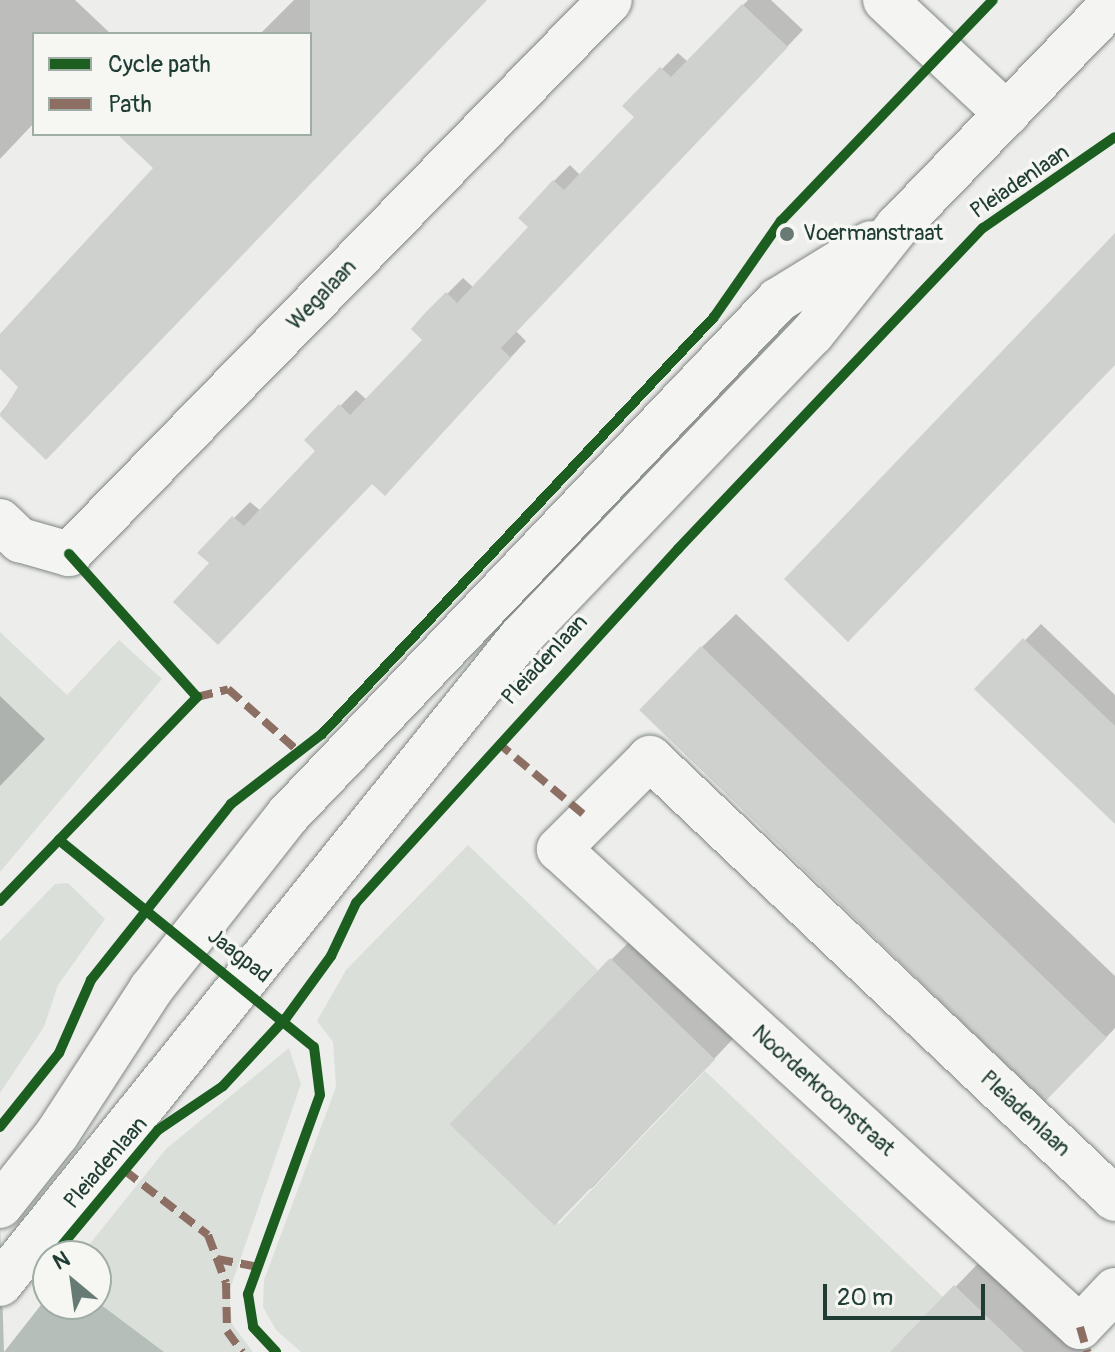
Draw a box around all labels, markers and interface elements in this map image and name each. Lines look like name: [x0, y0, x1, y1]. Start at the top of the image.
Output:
legend: [32, 32, 312, 136]
text: Cycle path: [108, 50, 211, 79]
text: Path: [108, 90, 152, 119]
street label: Pleiadenlaan: [965, 139, 1075, 225]
place label: Voermanstraat: [803, 221, 943, 247]
marker: Voermanstraat: [778, 225, 796, 243]
street label: Wegalaan: [282, 254, 362, 336]
street label: Pleiadenlaan: [497, 609, 593, 711]
street label: Jaagpad: [202, 923, 276, 989]
street label: Noorderkroonstraat: [746, 1020, 900, 1162]
street label: Pleiadenlaan: [974, 1066, 1076, 1162]
street label: Pleiadenlaan: [59, 1111, 153, 1215]
north arrow: [32, 1240, 112, 1320]
text: N: [48, 1245, 75, 1277]
scale bar: [827, 1268, 989, 1318]
text: 20 m: [837, 1283, 893, 1312]

